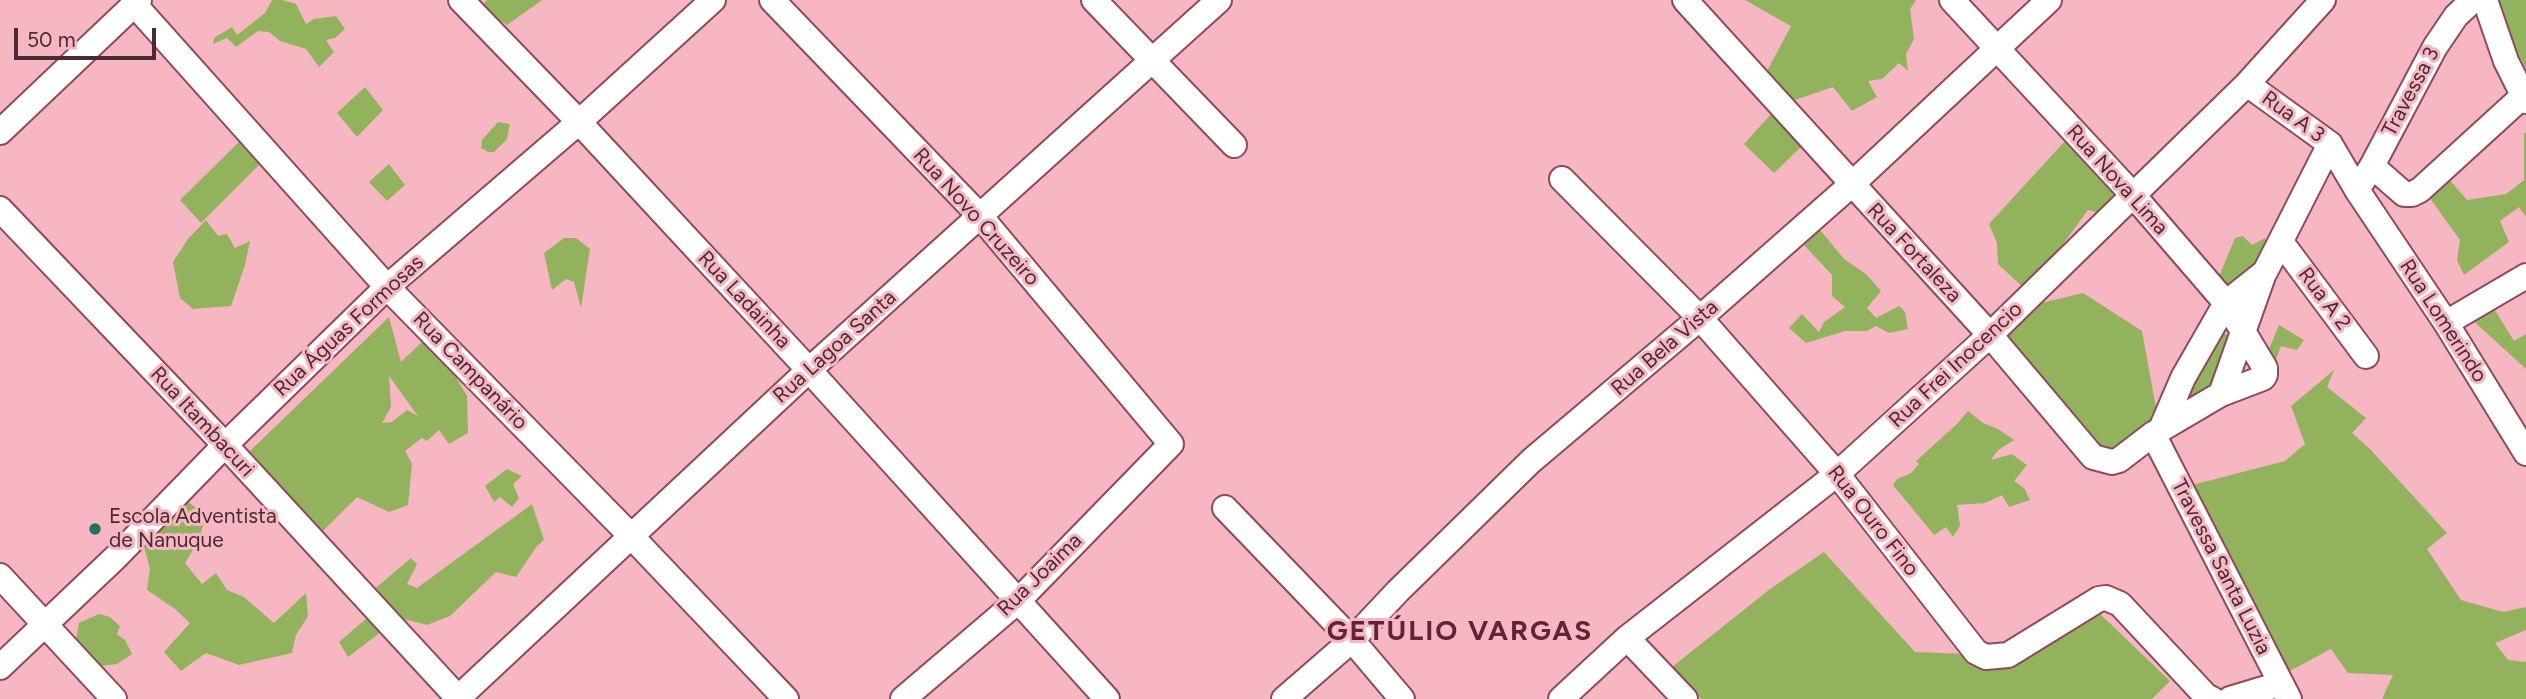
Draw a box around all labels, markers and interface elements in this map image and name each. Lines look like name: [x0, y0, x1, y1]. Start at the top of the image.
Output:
scale bar: [18, 14, 159, 58]
text: 50 m: [27, 27, 76, 52]
street label: Travessa 3: [2377, 43, 2445, 141]
street label: Rua A 3: [2257, 86, 2329, 148]
street label: Rua Nova Lima: [2061, 120, 2173, 240]
street label: Rua Novo Cruzeiro: [907, 143, 1045, 291]
street label: Rua Fortaleza: [1861, 198, 1967, 308]
street label: Rua Ladainha: [692, 246, 796, 354]
street label: Rua Águas Formosas: [269, 250, 429, 402]
street label: Rua Lomerindo: [2394, 255, 2492, 387]
street label: Rua A 2: [2292, 263, 2356, 335]
street label: Rua Lagoa Santa: [768, 285, 902, 409]
street label: Rua Bela Vista: [1606, 295, 1724, 401]
street label: Rua Frei Inocencio: [1884, 297, 2028, 433]
street label: Rua Campanário: [407, 307, 533, 435]
street label: Rua Itambacuri: [145, 362, 259, 482]
street label: Rua Ouro Fino: [1822, 461, 1924, 581]
street label: Travessa Santa Luzia: [2166, 475, 2276, 659]
place label: Escola Adventista de Nanuque: [109, 504, 277, 554]
marker: Escola Adventista de Nanuque: [87, 521, 103, 537]
street label: Rua Joaima: [992, 528, 1088, 622]
district label: GETÚLIO VARGAS: [1329, 615, 1591, 649]

